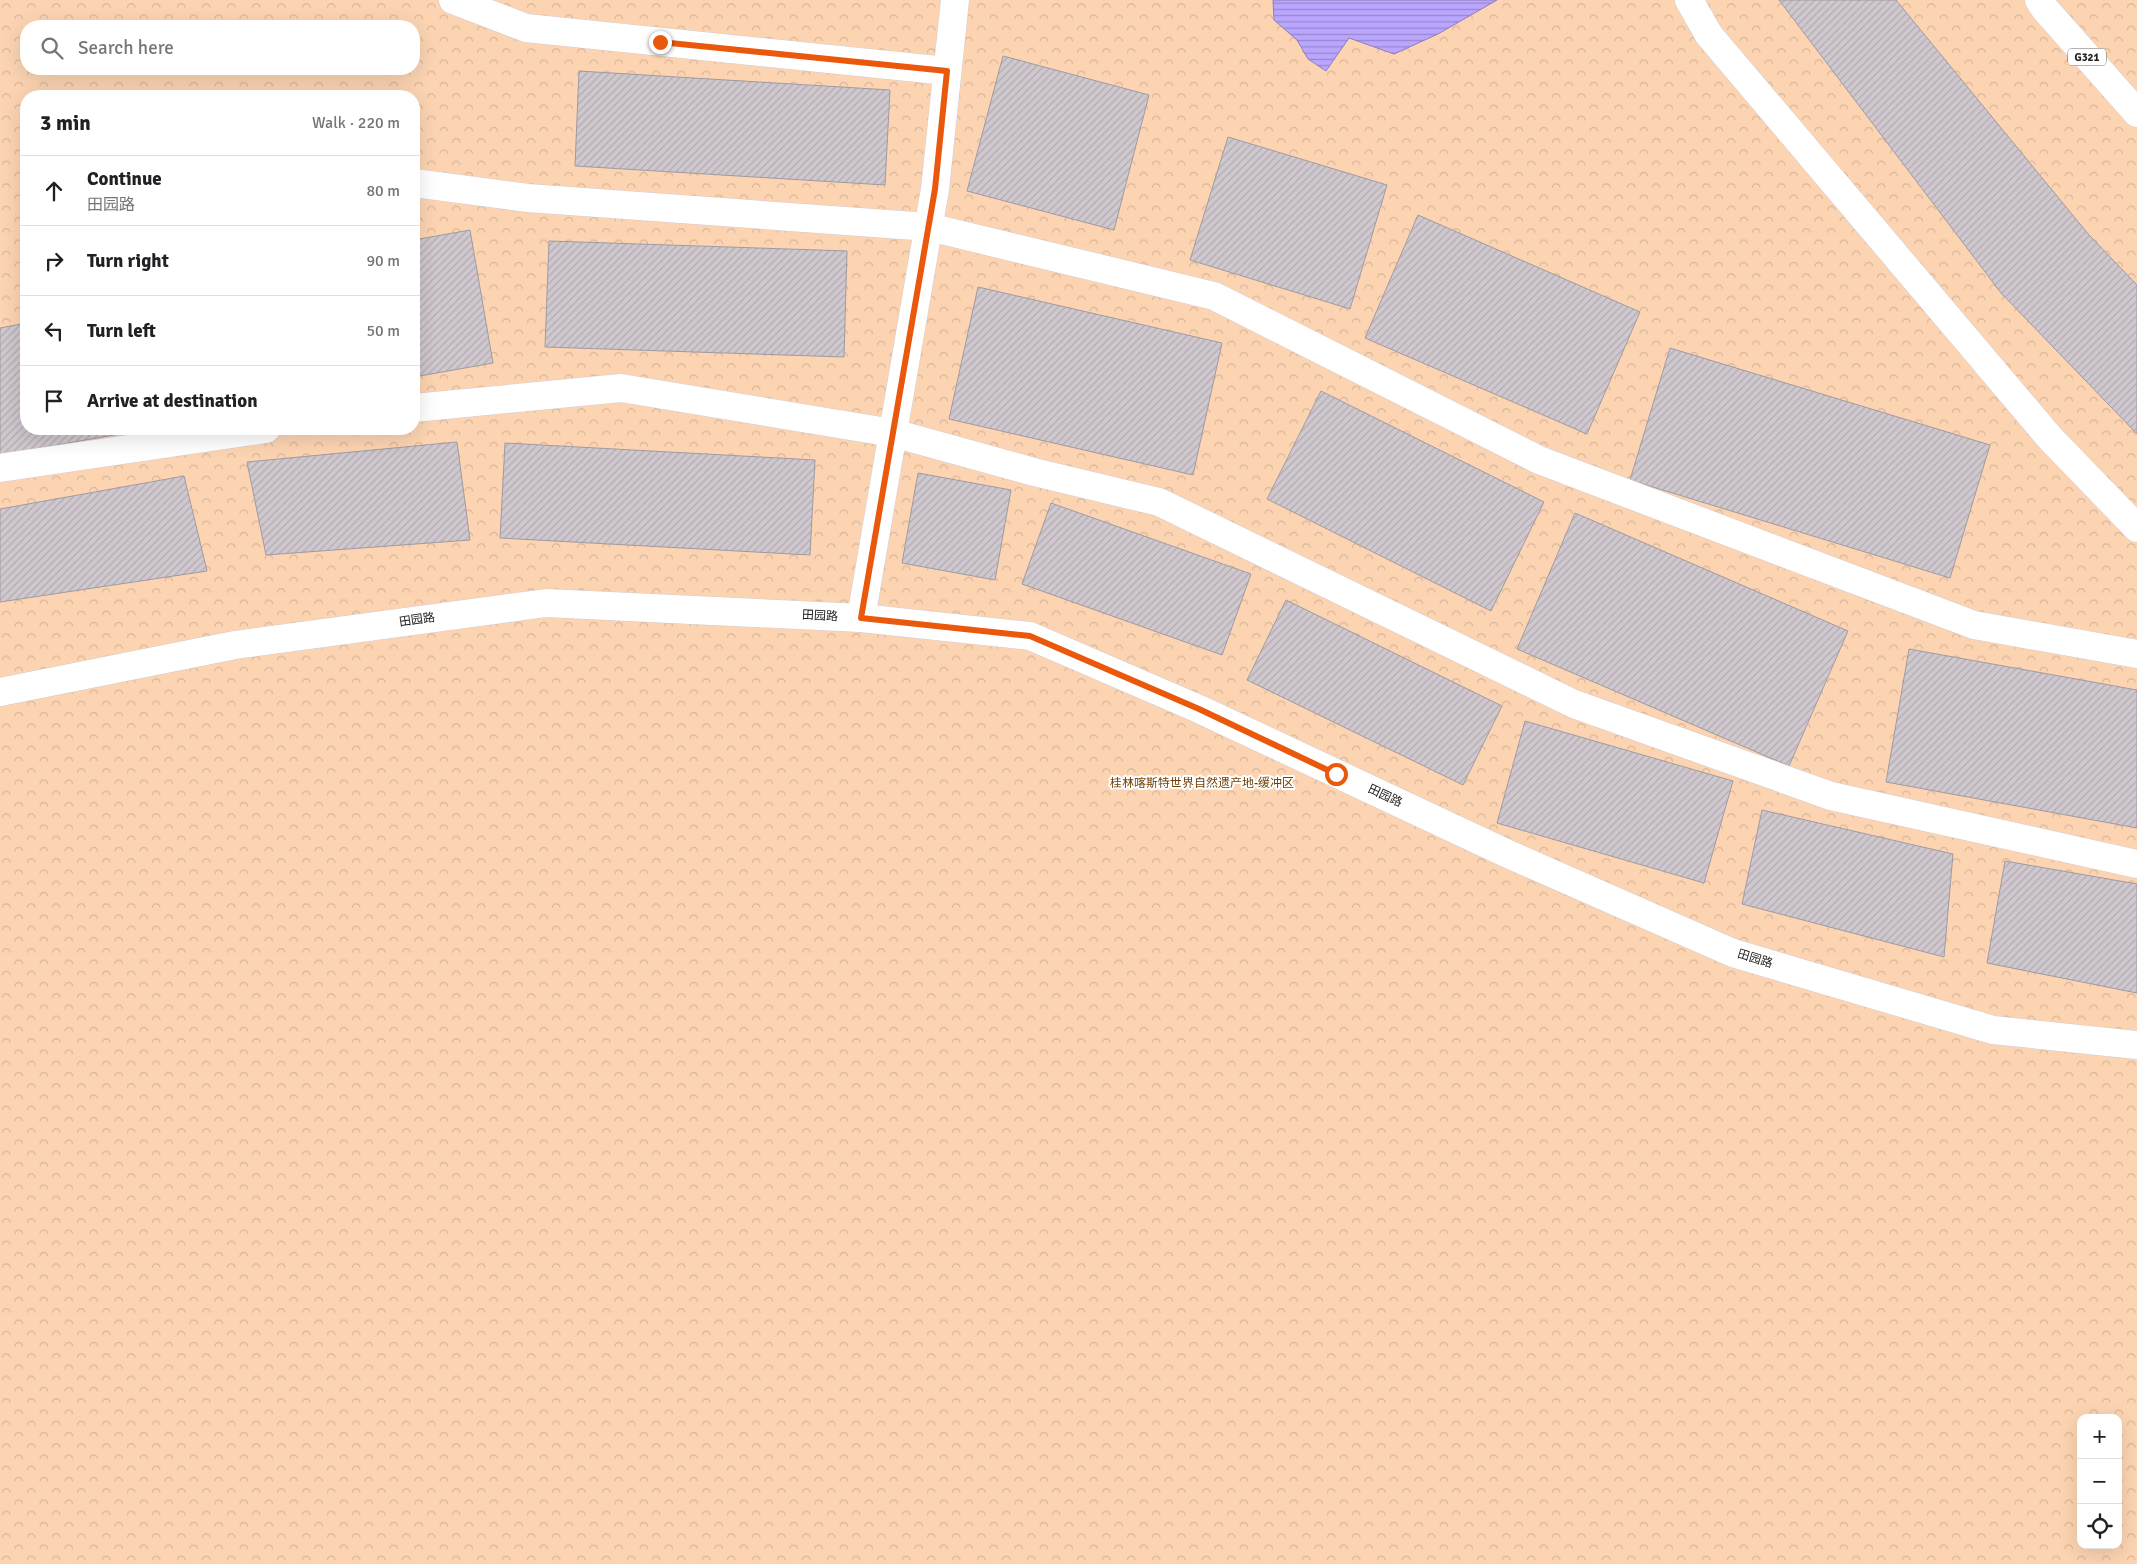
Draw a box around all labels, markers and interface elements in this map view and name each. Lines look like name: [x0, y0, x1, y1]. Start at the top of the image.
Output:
search box: [20, 20, 420, 75]
route end: [649, 31, 672, 54]
icon: search: [38, 34, 66, 62]
text: Search here: [78, 36, 174, 60]
road number: G321: [2068, 48, 2106, 66]
text: 3 min: [40, 110, 91, 136]
text: Walk · 220 m: [312, 113, 400, 133]
text: Continue: [87, 167, 162, 191]
icon: ahead: [40, 177, 68, 205]
text: 80 m: [366, 181, 400, 201]
text: 田园路: [87, 195, 135, 215]
icon: right: [40, 247, 68, 275]
text: Turn right: [87, 249, 169, 273]
text: 90 m: [366, 251, 400, 271]
icon: left: [40, 317, 68, 345]
text: Turn left: [87, 319, 156, 343]
text: 50 m: [366, 321, 400, 341]
icon: arrive: [40, 387, 68, 415]
text: Arrive at destination: [87, 389, 258, 413]
street label: 田园路: [802, 608, 838, 624]
street label: 田园路: [398, 610, 436, 630]
route start: [1325, 763, 1348, 786]
park label: 桂林喀斯特世界自然遗产地-缓冲区: [1110, 776, 1294, 791]
street label: 田园路: [1366, 782, 1404, 810]
street label: 田园路: [1736, 947, 1774, 971]
map controls: [2077, 1414, 2122, 1549]
button: +: [2077, 1414, 2122, 1459]
button: −: [2077, 1459, 2122, 1504]
button: locate: [2077, 1504, 2122, 1549]

